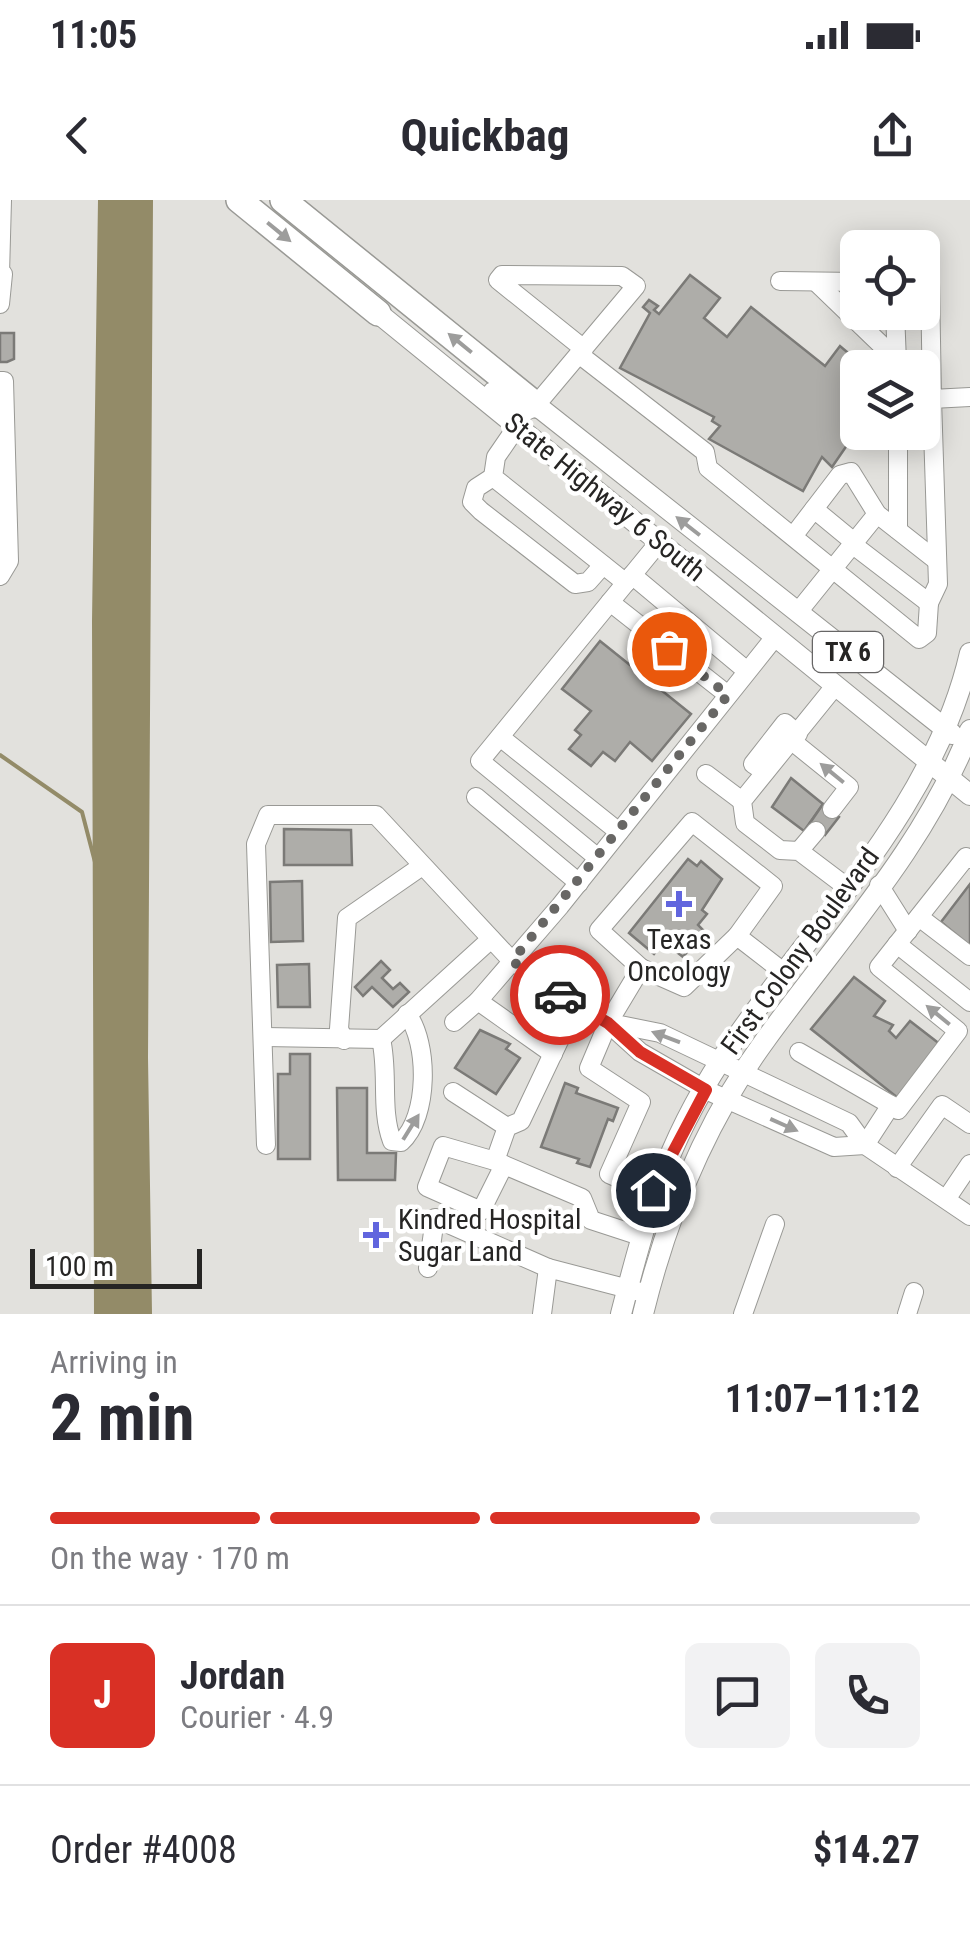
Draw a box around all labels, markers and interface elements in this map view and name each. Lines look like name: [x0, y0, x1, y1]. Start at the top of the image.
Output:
text: 11:05: [50, 13, 137, 57]
icon: back: [50, 108, 105, 163]
icon: share: [865, 108, 920, 163]
text: Quickbag: [401, 109, 569, 162]
one-way arrow: [266, 221, 291, 242]
map controls: [840, 230, 940, 450]
button: locate: [840, 230, 940, 330]
one-way arrow: [448, 333, 473, 354]
button: layers: [840, 350, 940, 450]
street label: State Highway 6 South: [498, 406, 712, 588]
one-way arrow: [675, 516, 701, 536]
pin: [627, 607, 712, 692]
icon: bag: [642, 622, 697, 677]
road number: TX 6: [813, 632, 883, 672]
one-way arrow: [819, 763, 844, 784]
street label: First Colony Boulevard: [714, 841, 886, 1061]
marker: Texas Oncology: [666, 891, 692, 917]
place label: Texas Oncology: [627, 923, 731, 988]
courier: [510, 945, 610, 1045]
icon: car: [533, 968, 588, 1023]
one-way arrow: [926, 1005, 951, 1026]
one-way arrow: [651, 1029, 681, 1045]
one-way arrow: [401, 1113, 420, 1141]
one-way arrow: [769, 1117, 799, 1133]
pin: [611, 1148, 696, 1233]
icon: home: [626, 1163, 681, 1218]
place label: Kindred Hospital Sugar Land: [398, 1203, 581, 1268]
marker: Kindred Hospital Sugar Land: [363, 1222, 389, 1248]
scale bar: [30, 1244, 202, 1288]
text: 100 m: [45, 1250, 114, 1283]
text: Arriving in: [50, 1343, 178, 1381]
text: 11:07–11:12: [725, 1377, 920, 1421]
text: 2 min: [50, 1380, 194, 1456]
text: On the way · 170 m: [50, 1539, 290, 1577]
button: chat: [685, 1643, 790, 1748]
button: phone: [815, 1643, 920, 1748]
text: Jordan: [180, 1654, 285, 1698]
text: J: [93, 1673, 112, 1717]
text: Courier · 4.9: [180, 1698, 334, 1736]
text: Order #4008: [50, 1828, 237, 1872]
text: $14.27: [813, 1828, 920, 1872]

